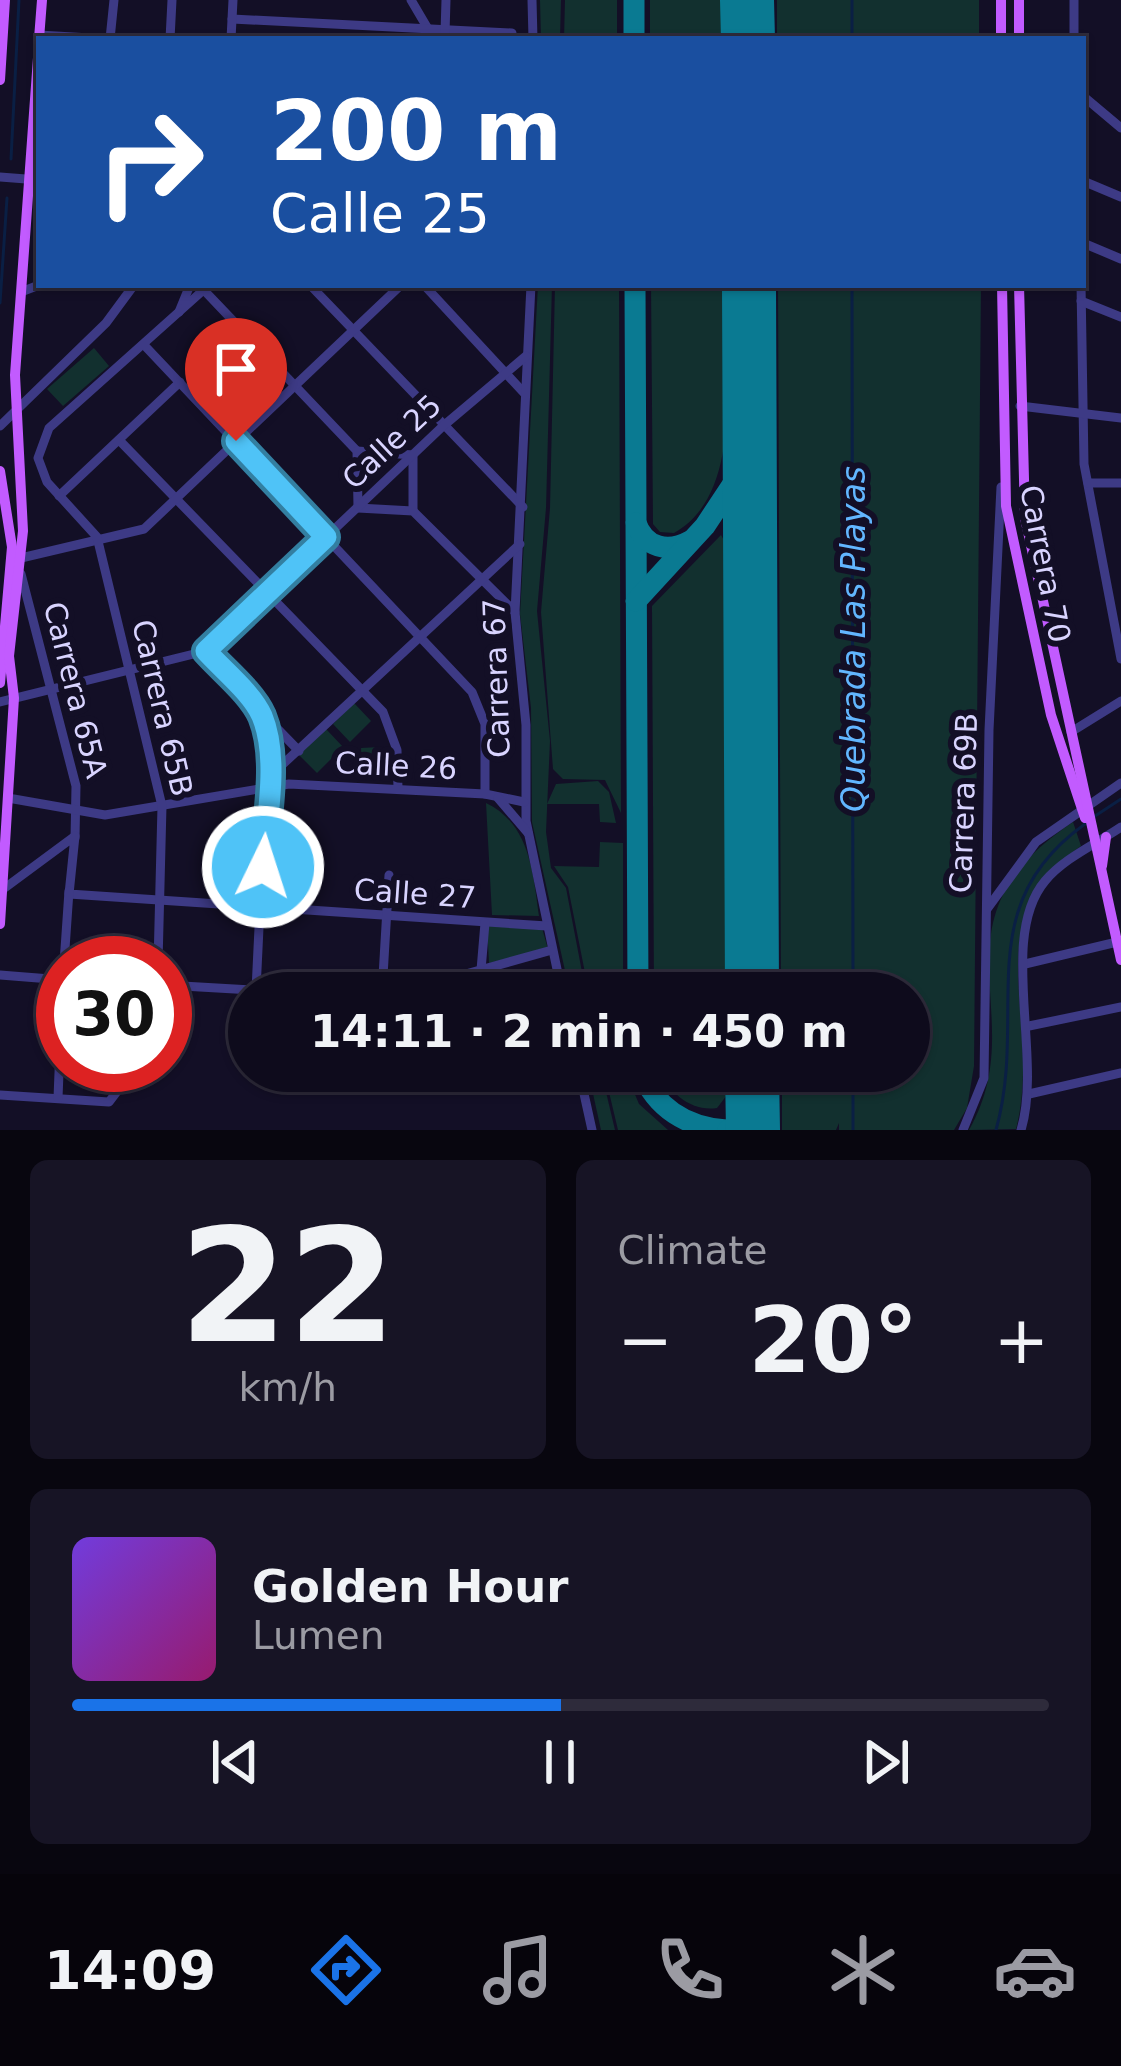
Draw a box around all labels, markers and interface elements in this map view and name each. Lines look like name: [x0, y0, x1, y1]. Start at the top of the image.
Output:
text: 200 m: [270, 82, 562, 180]
icon: right: [72, 84, 228, 240]
text: Calle 25: [270, 182, 490, 245]
pin: [185, 318, 287, 441]
icon: arrive: [203, 336, 269, 402]
street label: Calle 25: [335, 387, 448, 496]
water label: Quebrada Las Playas: [834, 466, 873, 812]
street label: Carrera 70: [1013, 482, 1078, 646]
street label: Carrera 65A: [37, 598, 114, 782]
street label: Carrera 67: [476, 598, 517, 758]
street label: Carrera 65B: [125, 616, 200, 800]
street label: Carrera 69B: [943, 712, 984, 894]
street label: Calle 26: [334, 745, 458, 786]
position arrow: [200, 804, 326, 930]
street label: Calle 27: [353, 872, 477, 915]
speed limit sign: 30: [36, 936, 192, 1092]
text: 14:11 · 2 min · 450 m: [310, 1005, 848, 1058]
text: 22: [179, 1196, 396, 1378]
text: Climate: [618, 1228, 768, 1273]
text: 20°: [748, 1288, 918, 1393]
text: −: [618, 1302, 673, 1379]
text: +: [994, 1302, 1049, 1379]
text: km/h: [239, 1365, 337, 1410]
text: Golden Hour: [252, 1560, 569, 1613]
text: Lumen: [252, 1613, 384, 1658]
icon: previous: [202, 1729, 268, 1795]
icon: pause: [527, 1729, 593, 1795]
icon: next: [853, 1729, 919, 1795]
icon: directions: [304, 1928, 388, 2012]
icon: music: [476, 1928, 560, 2012]
icon: phone: [648, 1928, 732, 2012]
icon: climate: [821, 1928, 905, 2012]
icon: car: [993, 1928, 1077, 2012]
text: 14:09: [44, 1939, 216, 2002]

